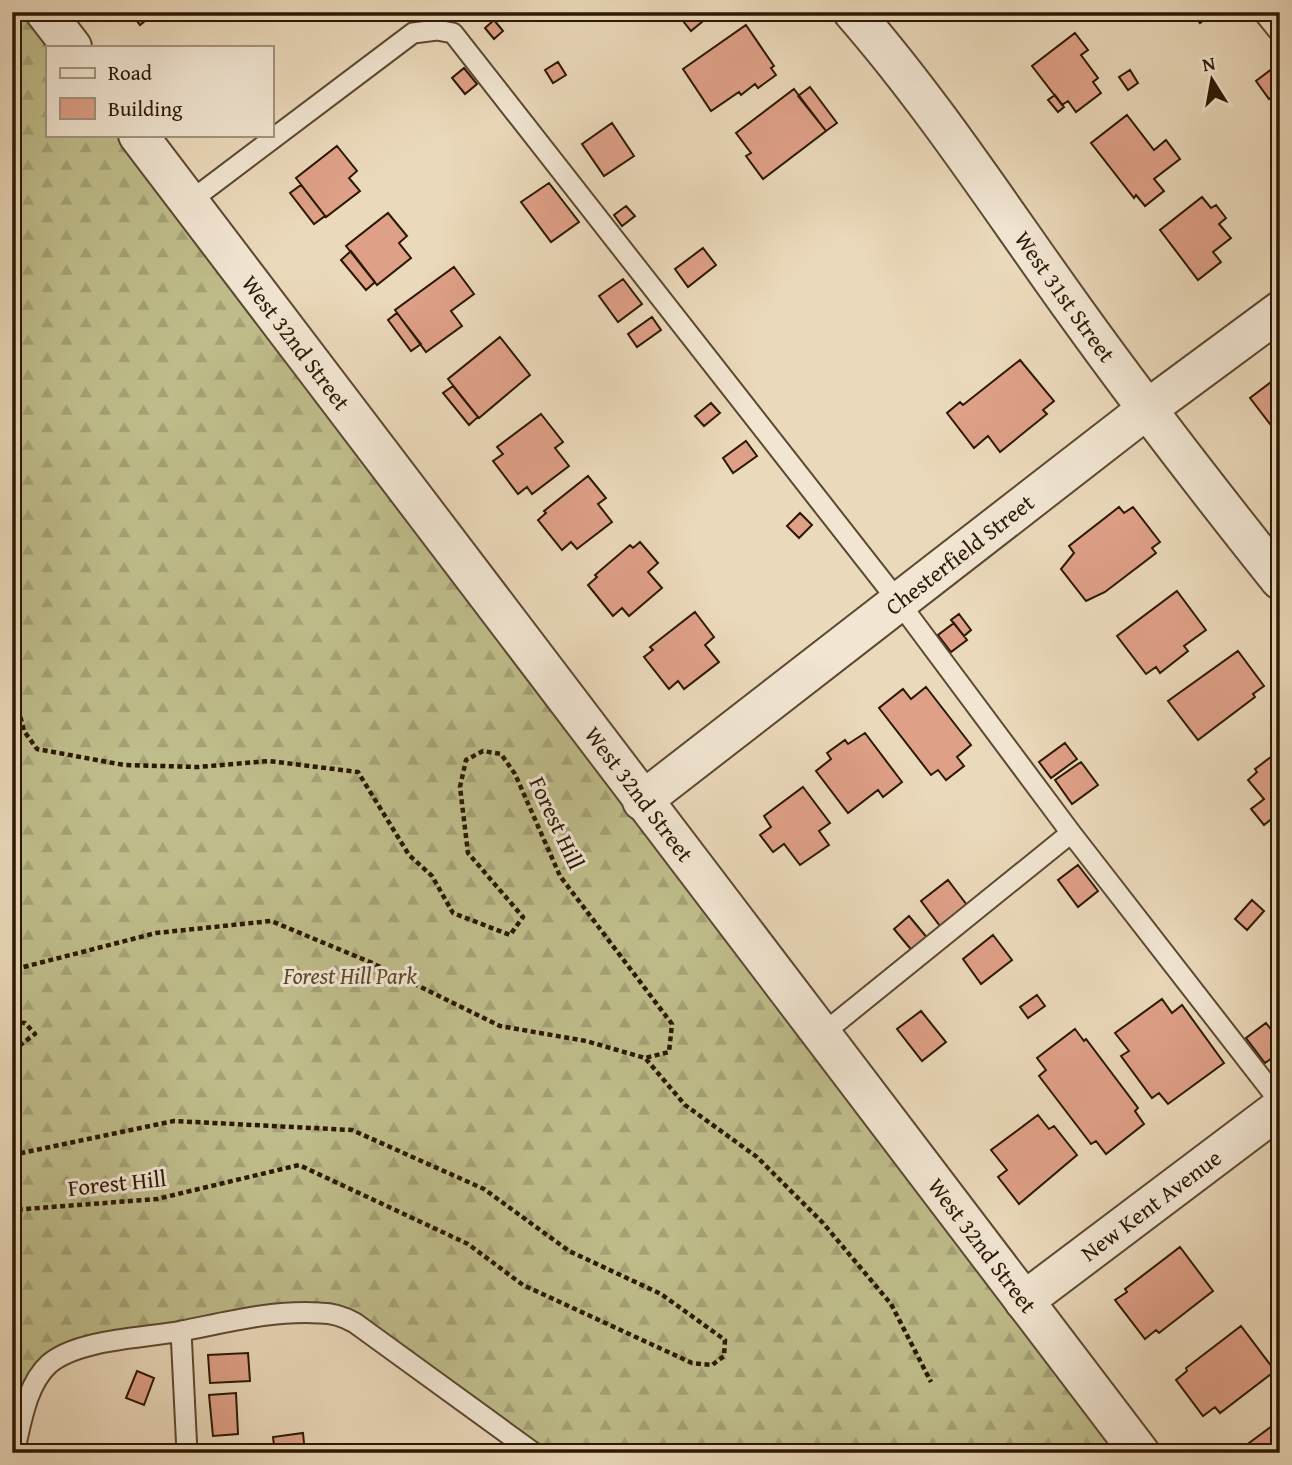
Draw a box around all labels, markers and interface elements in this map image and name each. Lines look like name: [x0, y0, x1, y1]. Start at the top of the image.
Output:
legend: [46, 46, 273, 136]
north arrow: [1176, 46, 1246, 116]
text: N: [1200, 48, 1218, 78]
text: Road: [108, 57, 153, 88]
text: Building: [108, 93, 183, 124]
street label: West 31st Street: [1007, 224, 1124, 369]
street label: West 32nd Street: [234, 268, 359, 417]
street label: Chesterfield Street: [878, 486, 1041, 623]
street label: West 32nd Street: [577, 719, 702, 868]
street label: Forest Hill: [522, 771, 593, 875]
park label: Forest Hill Park: [282, 959, 417, 992]
street label: New Kent Avenue: [1073, 1141, 1228, 1269]
street label: Forest Hill: [66, 1161, 168, 1204]
street label: West 32nd Street: [920, 1171, 1045, 1320]

